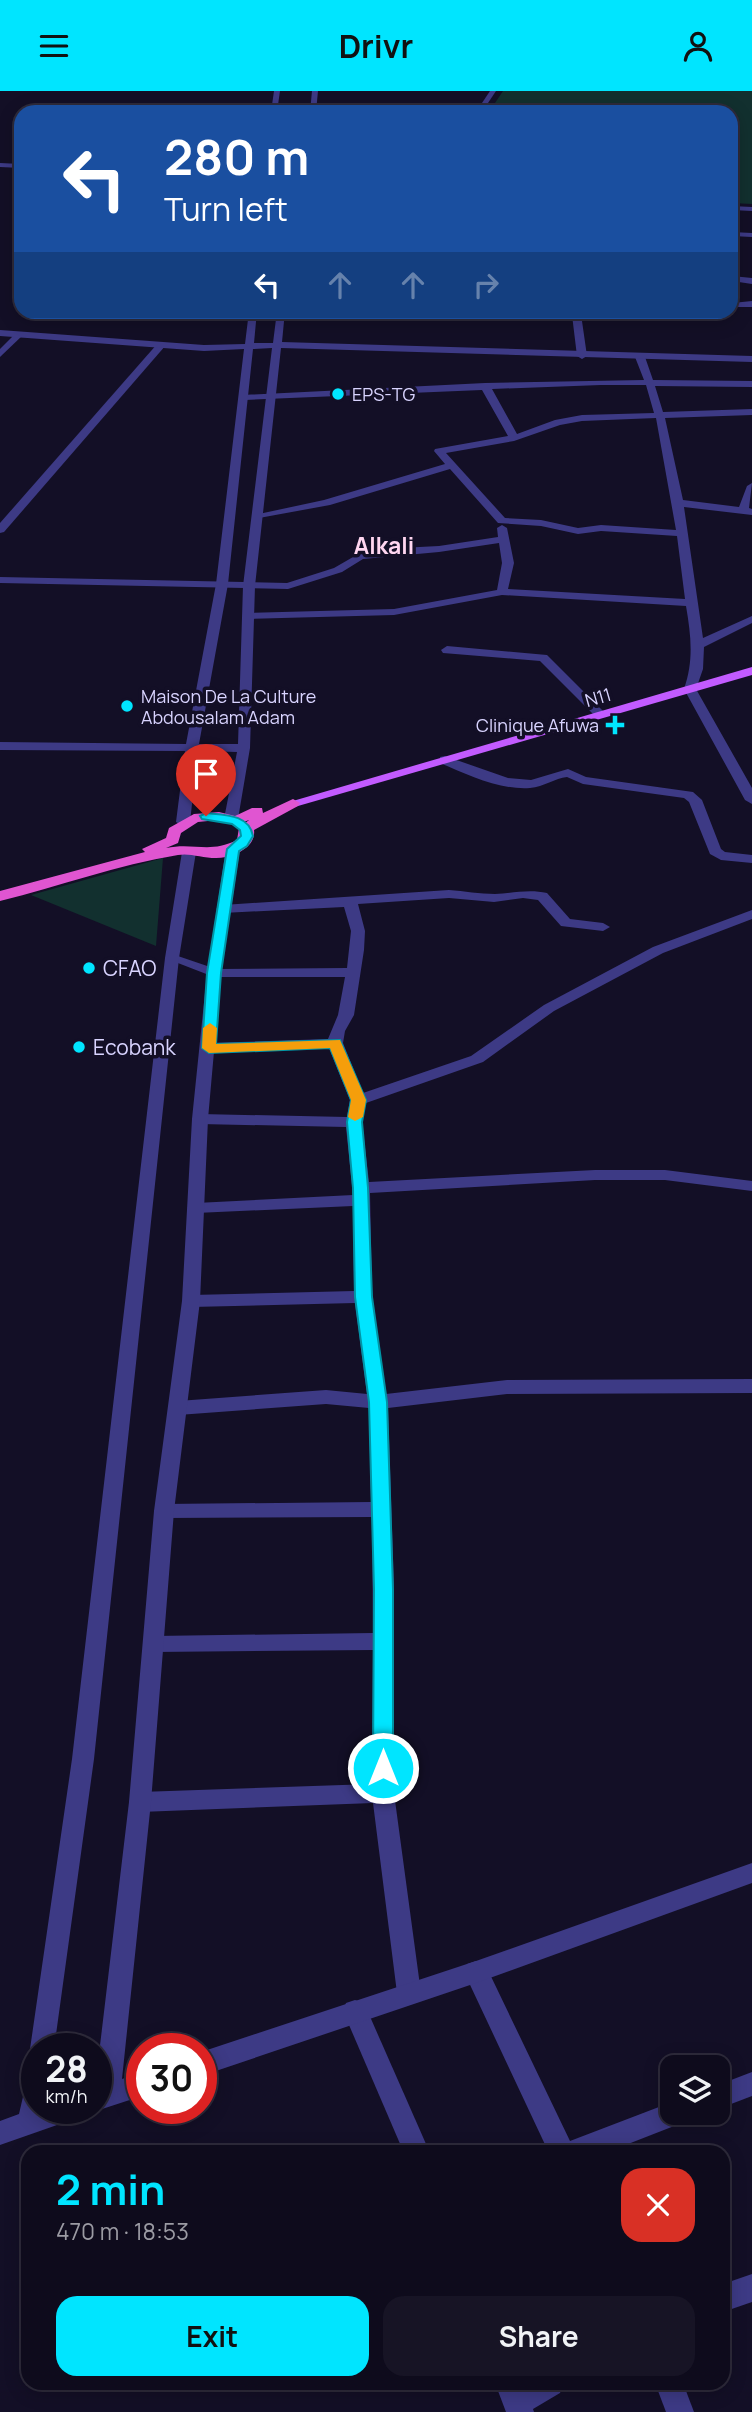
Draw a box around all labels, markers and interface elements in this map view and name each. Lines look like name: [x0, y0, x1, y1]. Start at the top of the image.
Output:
text: Drivr: [339, 24, 413, 68]
icon: menu: [35, 27, 73, 65]
icon: person: [679, 27, 717, 65]
text: 280 m: [164, 123, 309, 190]
icon: left: [49, 133, 140, 224]
text: Turn left: [164, 187, 288, 231]
icon: left: [248, 266, 286, 304]
icon: ahead: [321, 266, 359, 304]
icon: ahead: [394, 266, 432, 304]
icon: right: [467, 266, 505, 304]
place label: EPS-TG: [352, 382, 416, 406]
marker: EPS-TG: [330, 386, 346, 402]
district label: Alkali: [354, 529, 414, 561]
street label: N11: [582, 682, 614, 712]
place label: Maison De La Culture Abdousalam Adam: [141, 684, 316, 729]
marker: Maison De La Culture Abdousalam Adam: [119, 698, 135, 714]
place label: Clinique Afuwa: [476, 713, 599, 737]
marker: Clinique Afuwa: [605, 715, 625, 735]
pin: [176, 744, 236, 816]
icon: arrive: [187, 755, 225, 793]
place label: CFAO: [103, 954, 156, 982]
marker: CFAO: [81, 960, 97, 976]
place label: Ecobank: [93, 1033, 176, 1061]
marker: Ecobank: [71, 1039, 87, 1055]
position arrow: [346, 1731, 420, 1805]
speed limit sign: 30: [126, 2033, 217, 2124]
text: 28: [45, 2045, 88, 2093]
map controls: [660, 2055, 730, 2125]
button: layers: [660, 2055, 730, 2125]
text: km/h: [46, 2084, 87, 2108]
text: 2 min: [56, 2160, 165, 2218]
button: close: [621, 2168, 695, 2242]
text: 470 m · 18:53: [56, 2215, 189, 2247]
button: Exit: [56, 2296, 369, 2376]
button: Share: [383, 2296, 695, 2376]

